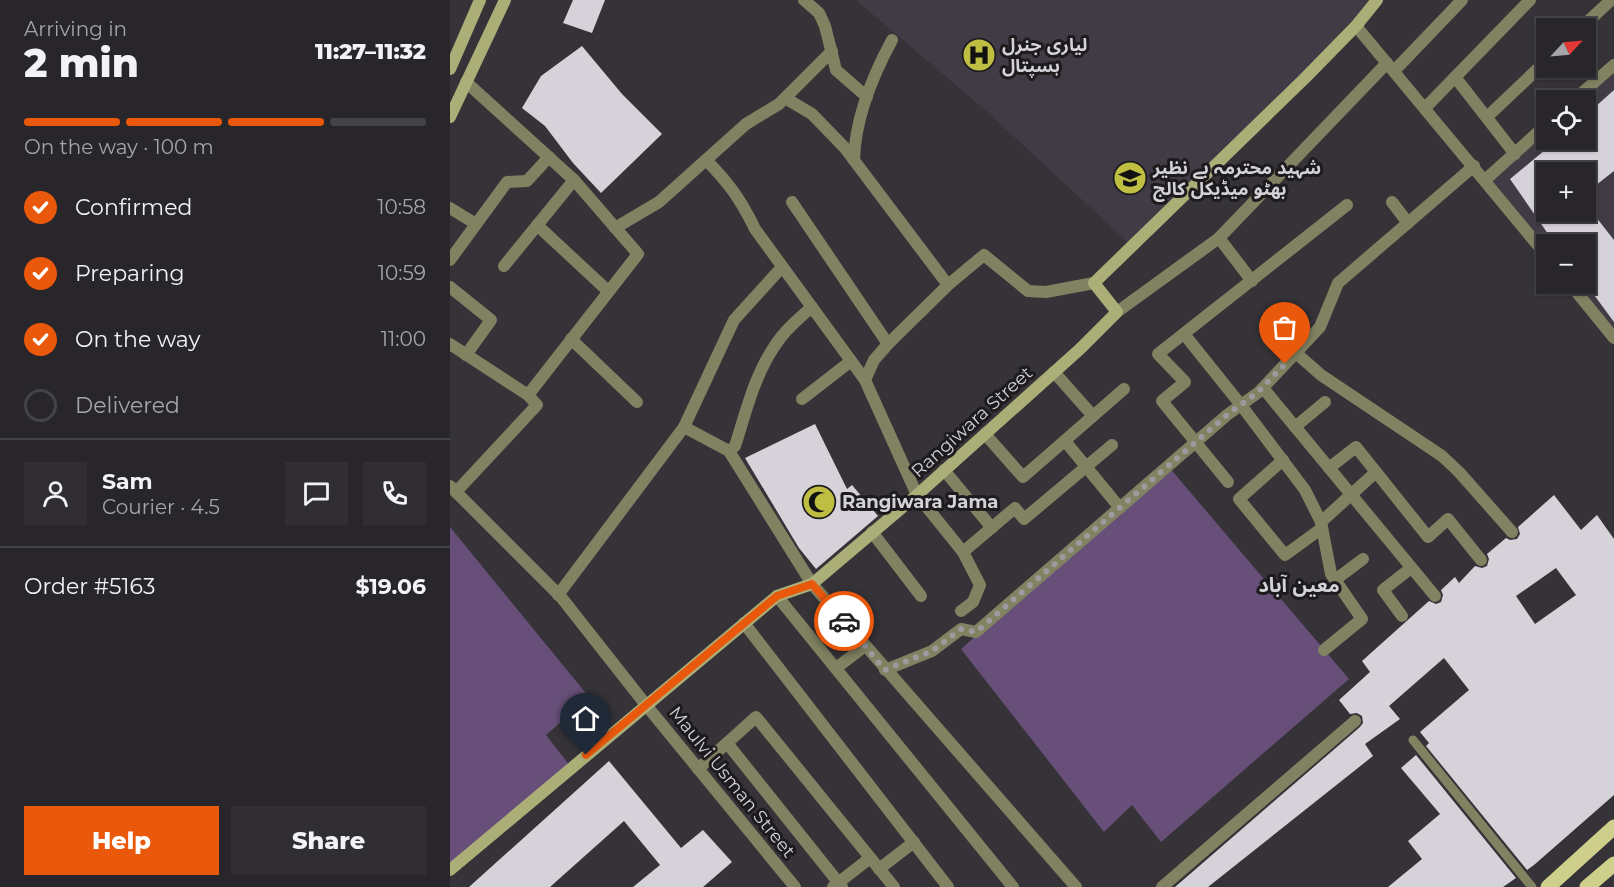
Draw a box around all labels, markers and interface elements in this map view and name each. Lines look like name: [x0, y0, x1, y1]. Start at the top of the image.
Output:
text: Arriving in: [24, 17, 127, 41]
north arrow: [1536, 18, 1596, 78]
map controls: [1536, 18, 1596, 294]
place label: لیاری جنرل ہسپتال: [1002, 34, 1087, 78]
hospital icon: لیاری جنرل ہسپتال: [961, 37, 997, 73]
text: 11:27–11:32: [315, 38, 426, 65]
text: 2 min: [24, 39, 139, 87]
button: locate: [1536, 90, 1596, 150]
text: On the way · 100 m: [24, 135, 214, 159]
place label: شہید محترمہ بے نظیر بھٹو میڈیکل کالج: [1152, 157, 1321, 202]
school or university icon: شہید محترمہ بے نظیر بھٹو میڈیکل کالج: [1112, 160, 1148, 196]
button: +: [1536, 162, 1596, 222]
icon: check: [24, 191, 57, 224]
text: Confirmed: [75, 194, 192, 221]
text: 10:58: [377, 195, 426, 219]
button: −: [1536, 234, 1596, 294]
icon: check: [24, 257, 57, 290]
text: Preparing: [75, 260, 184, 287]
text: 10:59: [378, 261, 426, 285]
pin: [1259, 302, 1310, 364]
icon: bag: [1268, 311, 1301, 344]
icon: check: [24, 323, 57, 356]
text: On the way: [75, 326, 200, 353]
text: 11:00: [381, 327, 426, 351]
street label: Rangiwara Street: [907, 362, 1037, 482]
text: Delivered: [75, 392, 180, 419]
button: person: [24, 462, 87, 525]
button: chat: [285, 462, 348, 525]
button: phone: [363, 462, 426, 525]
text: Sam: [102, 468, 153, 495]
mosque icon: Rangiwara Jama: [801, 484, 837, 520]
place label: Rangiwara Jama: [842, 491, 998, 513]
text: Courier · 4.5: [102, 495, 220, 519]
text: Order #5163: [24, 573, 155, 600]
text: $19.06: [355, 573, 426, 600]
district label: معین آباد: [1258, 573, 1340, 597]
courier: [814, 591, 874, 651]
icon: car: [828, 605, 861, 638]
pin: [560, 693, 611, 755]
icon: home: [569, 702, 602, 735]
street label: Maulvi Usman Street: [664, 702, 800, 862]
button: Help: [24, 806, 219, 875]
button: Share: [231, 806, 426, 875]

